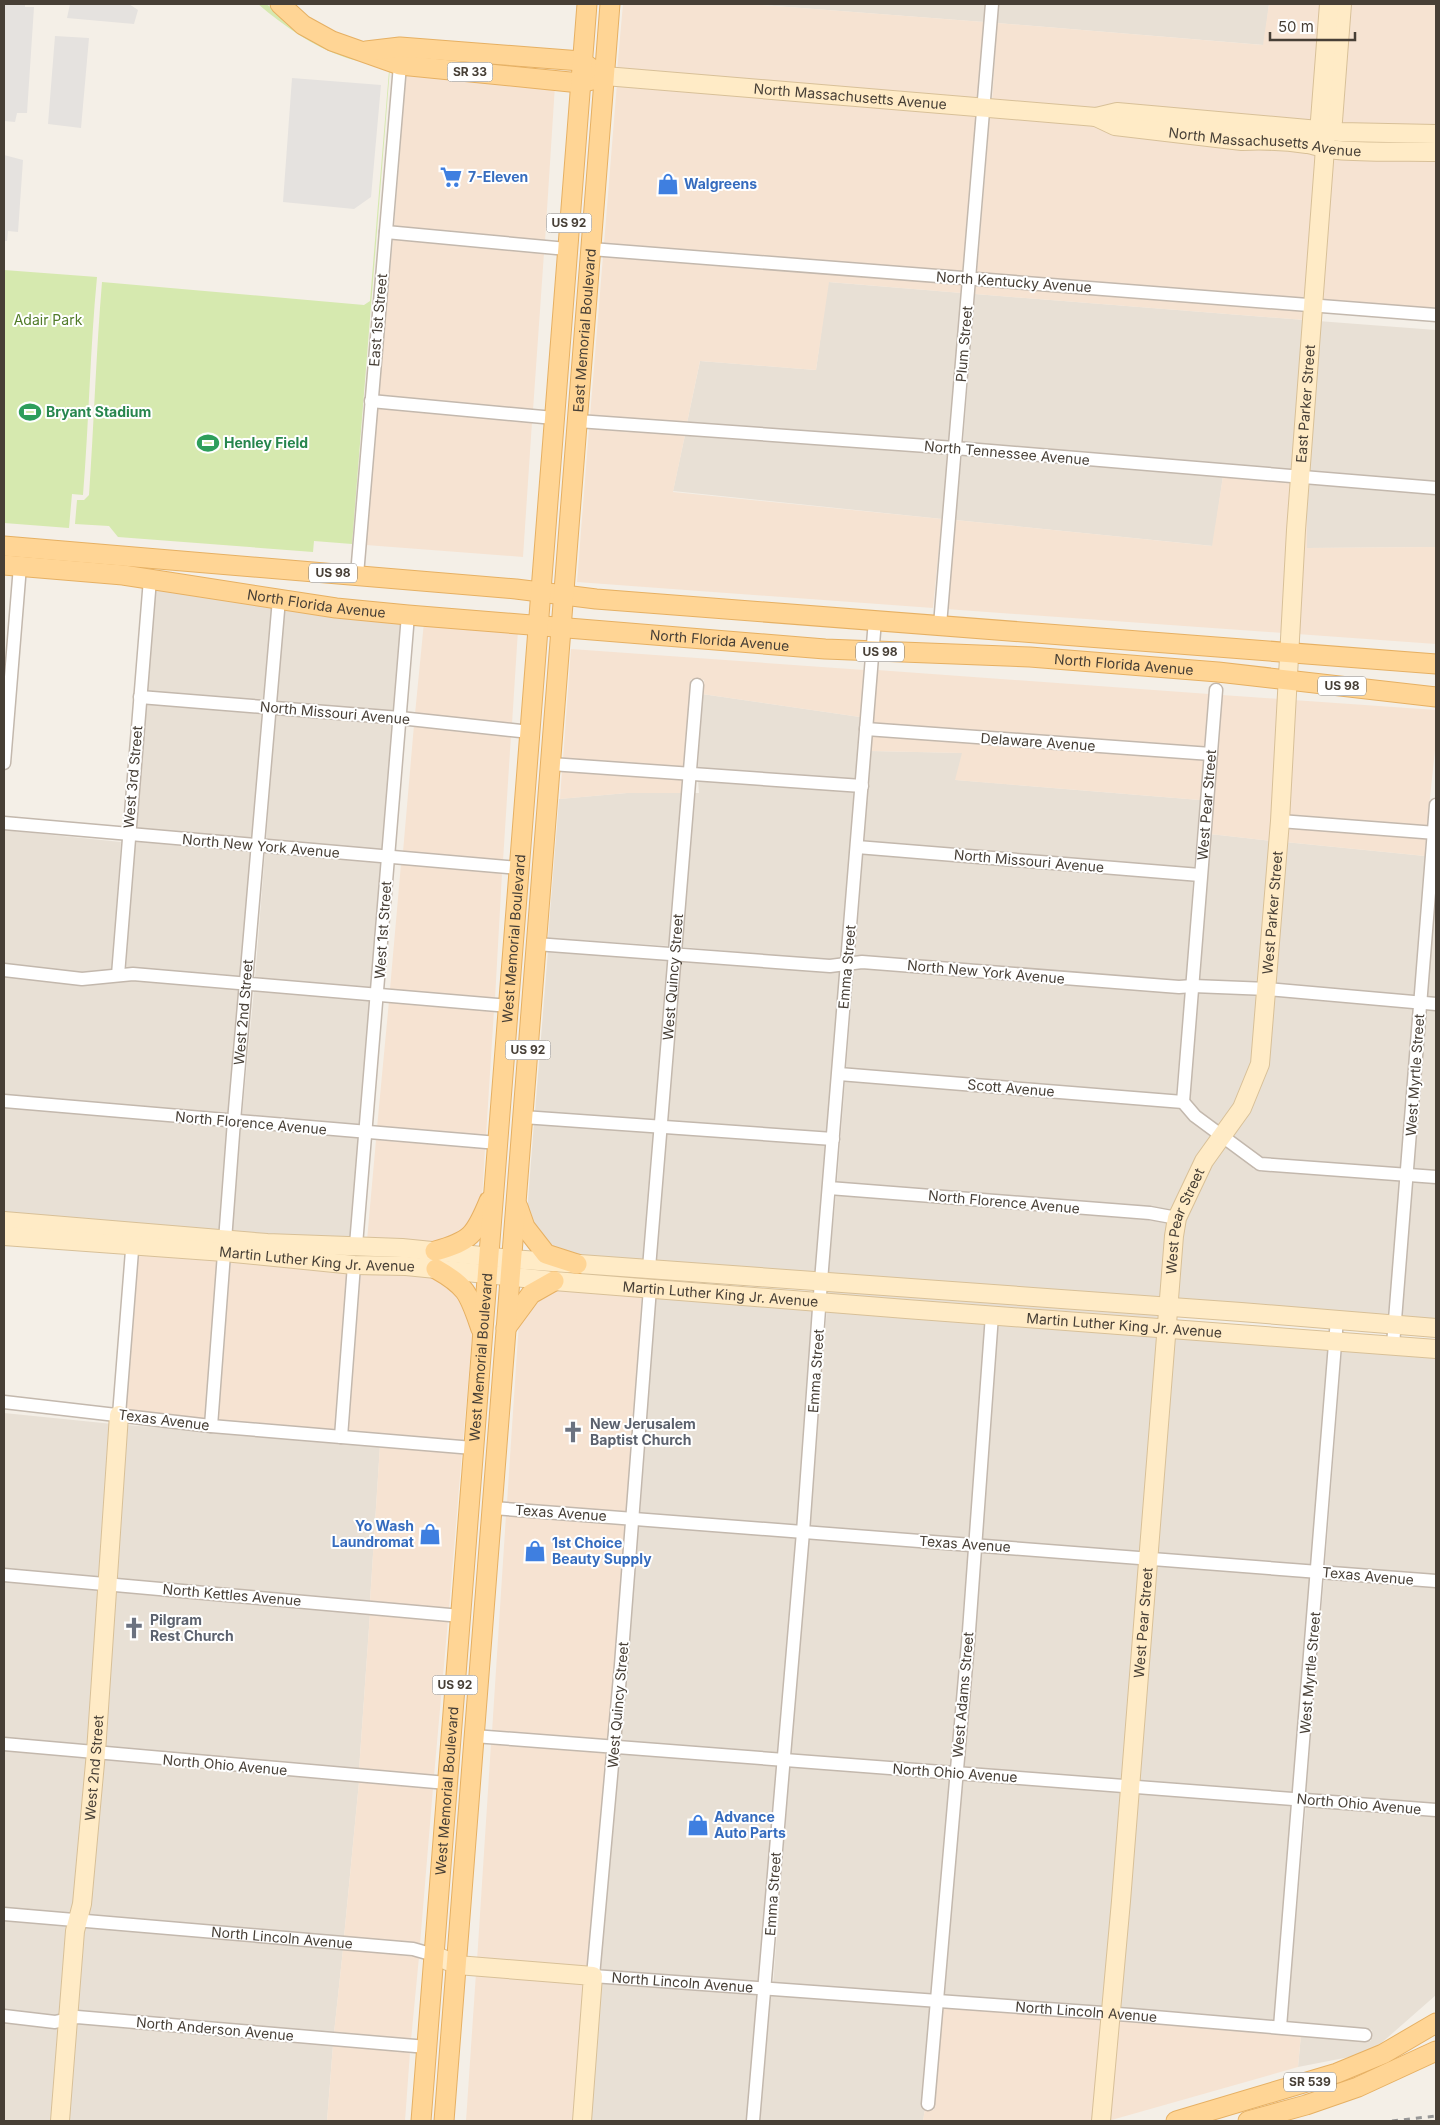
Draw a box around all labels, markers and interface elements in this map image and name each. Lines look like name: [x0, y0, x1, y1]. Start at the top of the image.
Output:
scale bar: [1270, 10, 1355, 42]
text: 50 m: [1278, 17, 1314, 36]
road number: SR 33: [448, 62, 492, 82]
street label: North Massachusetts Avenue: [753, 79, 947, 113]
street label: North Massachusetts Avenue: [1168, 123, 1362, 159]
supermarket icon: 7-Eleven: [438, 164, 464, 190]
place label: 7-Eleven: [468, 168, 528, 185]
shop icon: Walgreens: [655, 171, 681, 197]
place label: Walgreens: [684, 175, 757, 192]
road number: US 92: [546, 214, 592, 232]
street label: East Memorial Boulevard: [569, 248, 599, 413]
street label: North Kentucky Avenue: [936, 268, 1092, 295]
street label: East 1st Street: [365, 272, 390, 367]
street label: Plum Street: [952, 305, 975, 383]
park label: Adair Park: [14, 311, 83, 328]
street label: East Parker Street: [1292, 343, 1318, 464]
sports icon: Bryant Stadium: [17, 399, 43, 425]
place label: Bryant Stadium: [46, 403, 151, 420]
sports icon: Henley Field: [195, 430, 221, 456]
place label: Henley Field: [224, 434, 308, 451]
street label: North Tennessee Avenue: [923, 437, 1091, 468]
road number: US 98: [309, 564, 357, 582]
street label: North Florida Avenue: [246, 585, 387, 621]
street label: North Florida Avenue: [649, 626, 790, 654]
road number: US 98: [856, 642, 904, 662]
street label: North Florida Avenue: [1054, 650, 1194, 678]
road number: US 98: [1318, 676, 1366, 696]
street label: North Missouri Avenue: [259, 697, 411, 728]
street label: West 3rd Street: [120, 725, 145, 829]
street label: Delaware Avenue: [980, 729, 1096, 754]
street label: West Pear Street: [1193, 748, 1219, 861]
street label: North New York Avenue: [182, 830, 341, 861]
street label: North Missouri Avenue: [953, 845, 1105, 876]
street label: West Parker Street: [1258, 850, 1286, 975]
street label: West Memorial Boulevard: [498, 854, 528, 1024]
street label: West 1st Street: [371, 880, 394, 980]
street label: West Quincy Street: [659, 913, 686, 1041]
street label: Emma Street: [834, 924, 859, 1010]
street label: North New York Avenue: [907, 956, 1066, 987]
street label: West 2nd Street: [230, 958, 256, 1066]
street label: West Myrtle Street: [1402, 1013, 1427, 1137]
road number: US 92: [506, 1040, 550, 1060]
street label: Scott Avenue: [967, 1075, 1055, 1100]
street label: North Florence Avenue: [175, 1107, 328, 1138]
street label: West Pear Street: [1162, 1165, 1208, 1275]
street label: North Florence Avenue: [928, 1186, 1081, 1217]
street label: Martin Luther King Jr. Avenue: [219, 1243, 416, 1275]
street label: West Memorial Boulevard: [465, 1272, 495, 1442]
street label: Martin Luther King Jr. Avenue: [622, 1277, 819, 1310]
street label: Martin Luther King Jr. Avenue: [1026, 1309, 1223, 1341]
street label: Emma Street: [804, 1328, 827, 1414]
street label: Texas Avenue: [117, 1405, 211, 1434]
place label: New Jerusalem Baptist Church: [590, 1415, 696, 1448]
church icon: New Jerusalem Baptist Church: [560, 1419, 586, 1445]
street label: Texas Avenue: [515, 1501, 607, 1524]
place label: Yo Wash Laundromat: [332, 1517, 414, 1550]
shop icon: Yo Wash Laundromat: [417, 1521, 443, 1547]
street label: Texas Avenue: [919, 1532, 1011, 1555]
place label: 1st Choice Beauty Supply: [552, 1534, 652, 1567]
shop icon: 1st Choice Beauty Supply: [522, 1538, 548, 1564]
street label: Texas Avenue: [1322, 1563, 1415, 1588]
street label: West Pear Street: [1130, 1566, 1156, 1679]
street label: North Kettles Avenue: [162, 1580, 302, 1609]
place label: Pilgram Rest Church: [150, 1611, 234, 1644]
street label: West Myrtle Street: [1296, 1611, 1323, 1735]
church icon: Pilgram Rest Church: [121, 1615, 147, 1641]
street label: West Adams Street: [949, 1631, 977, 1759]
street label: West Quincy Street: [604, 1641, 632, 1769]
road number: US 92: [432, 1676, 478, 1694]
street label: West Memorial Boulevard: [431, 1706, 461, 1876]
street label: West 2nd Street: [81, 1714, 107, 1822]
street label: North Ohio Avenue: [162, 1751, 288, 1778]
street label: North Ohio Avenue: [892, 1760, 1018, 1785]
street label: North Ohio Avenue: [1296, 1790, 1422, 1817]
place label: Advance Auto Parts: [714, 1808, 786, 1841]
shop icon: Advance Auto Parts: [685, 1812, 711, 1838]
street label: Emma Street: [761, 1851, 784, 1937]
street label: North Lincoln Avenue: [210, 1923, 354, 1952]
street label: North Lincoln Avenue: [611, 1968, 754, 1996]
street label: North Lincoln Avenue: [1015, 1998, 1158, 2025]
street label: North Anderson Avenue: [135, 2013, 295, 2044]
road number: SR 539: [1284, 2072, 1336, 2092]

